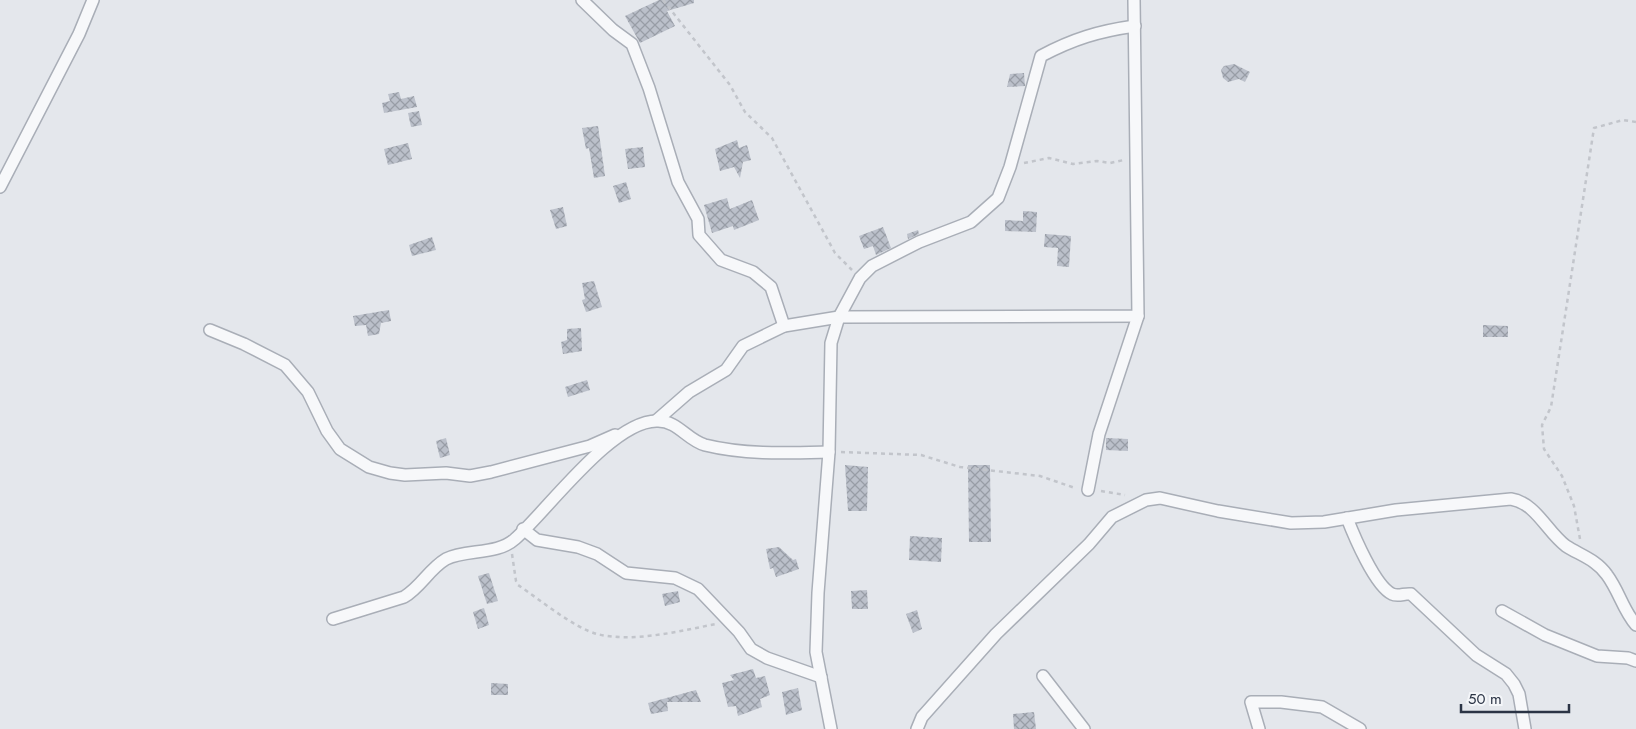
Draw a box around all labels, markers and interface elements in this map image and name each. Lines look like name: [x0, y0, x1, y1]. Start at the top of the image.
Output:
scale bar: [1461, 682, 1568, 714]
text: 50 m: [1468, 688, 1502, 710]

